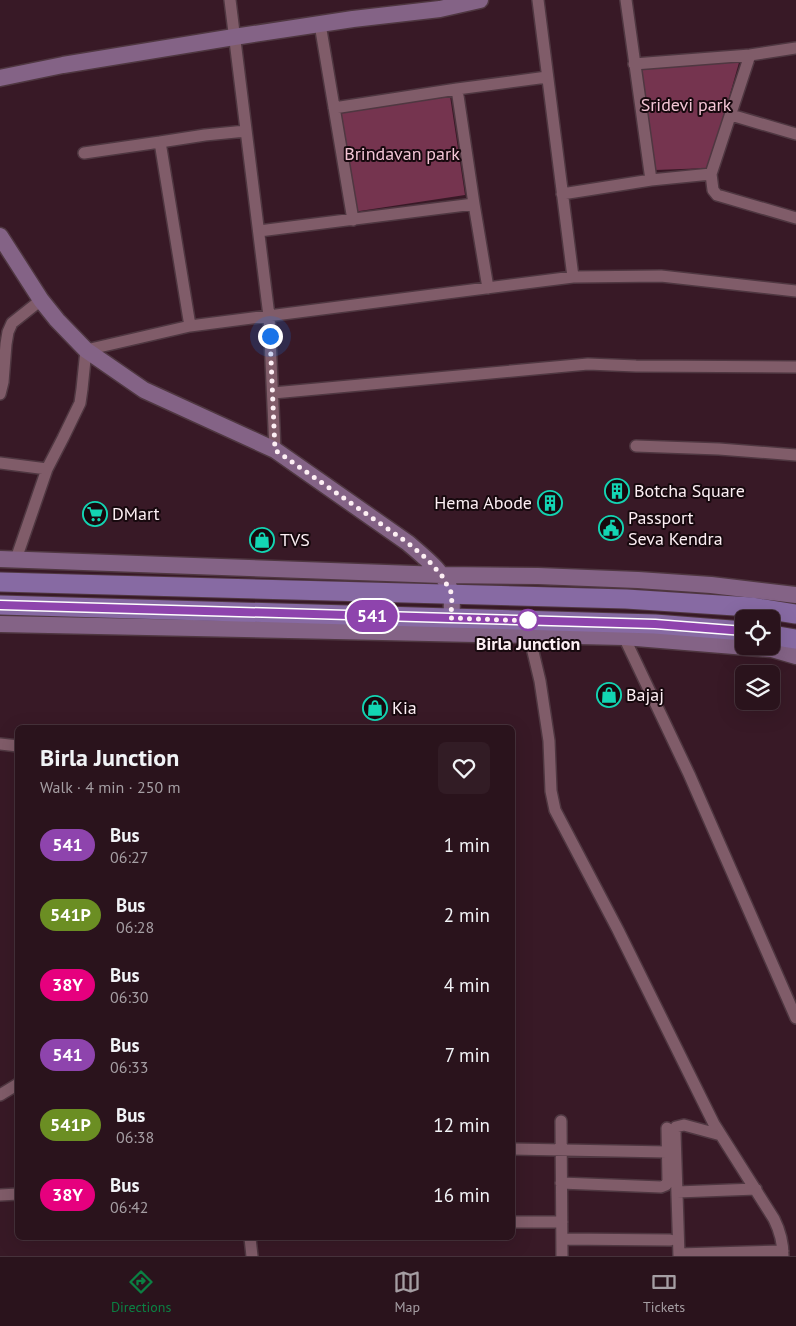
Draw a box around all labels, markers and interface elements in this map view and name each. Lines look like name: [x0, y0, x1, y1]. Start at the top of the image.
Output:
park label: Sridevi park: [641, 93, 732, 116]
park label: Brindavan park: [344, 142, 460, 165]
your location: [258, 324, 283, 349]
building icon: Botcha Square: [604, 478, 630, 504]
place label: Botcha Square: [634, 479, 745, 502]
building icon: Hema Abode: [537, 490, 563, 516]
place label: Hema Abode: [434, 491, 532, 514]
supermarket icon: DMart: [82, 501, 108, 527]
place label: DMart: [112, 502, 160, 525]
place label: Passport Seva Kendra: [628, 506, 723, 550]
public building icon: Passport Seva Kendra: [598, 515, 624, 541]
shop icon: TVS: [249, 527, 275, 553]
place label: TVS: [280, 528, 310, 551]
line badge: 541: [343, 600, 401, 632]
text: 541: [357, 604, 387, 627]
marker: Birla Junction: [517, 609, 539, 631]
map controls: [735, 610, 780, 710]
button: locate: [735, 610, 780, 655]
place label: Birla Junction: [476, 632, 580, 655]
button: layers: [735, 665, 780, 710]
shop icon: Bajaj: [596, 682, 622, 708]
place label: Bajaj: [626, 683, 664, 706]
shop icon: Kia: [362, 695, 388, 721]
place label: Kia: [392, 696, 417, 719]
text: Birla Junction: [40, 742, 179, 773]
button: heart: [438, 742, 490, 794]
text: Walk · 4 min · 250 m: [40, 777, 180, 797]
text: Bus: [110, 823, 139, 847]
text: 541: [52, 833, 83, 856]
text: 1 min: [444, 833, 490, 857]
text: 06:27: [110, 847, 148, 867]
text: Bus: [116, 893, 145, 917]
text: 541P: [50, 903, 91, 926]
text: 2 min: [444, 903, 490, 927]
text: 06:28: [116, 917, 154, 937]
text: Bus: [110, 963, 139, 987]
text: 38Y: [52, 973, 83, 996]
text: 4 min: [444, 973, 490, 997]
text: 06:30: [110, 987, 148, 1007]
text: Bus: [110, 1033, 139, 1057]
text: 541: [52, 1043, 83, 1066]
text: 7 min: [445, 1043, 490, 1067]
text: 06:33: [110, 1057, 148, 1077]
text: Bus: [116, 1103, 145, 1127]
text: 541P: [50, 1113, 91, 1136]
text: 12 min: [433, 1113, 490, 1137]
text: 06:38: [116, 1127, 154, 1147]
text: Bus: [110, 1173, 139, 1197]
text: 38Y: [52, 1183, 83, 1206]
text: 16 min: [433, 1183, 490, 1207]
text: 06:42: [110, 1197, 148, 1217]
tab: Directions: [111, 1268, 171, 1316]
tab: Map: [393, 1268, 421, 1316]
tab: Tickets: [643, 1268, 685, 1316]

